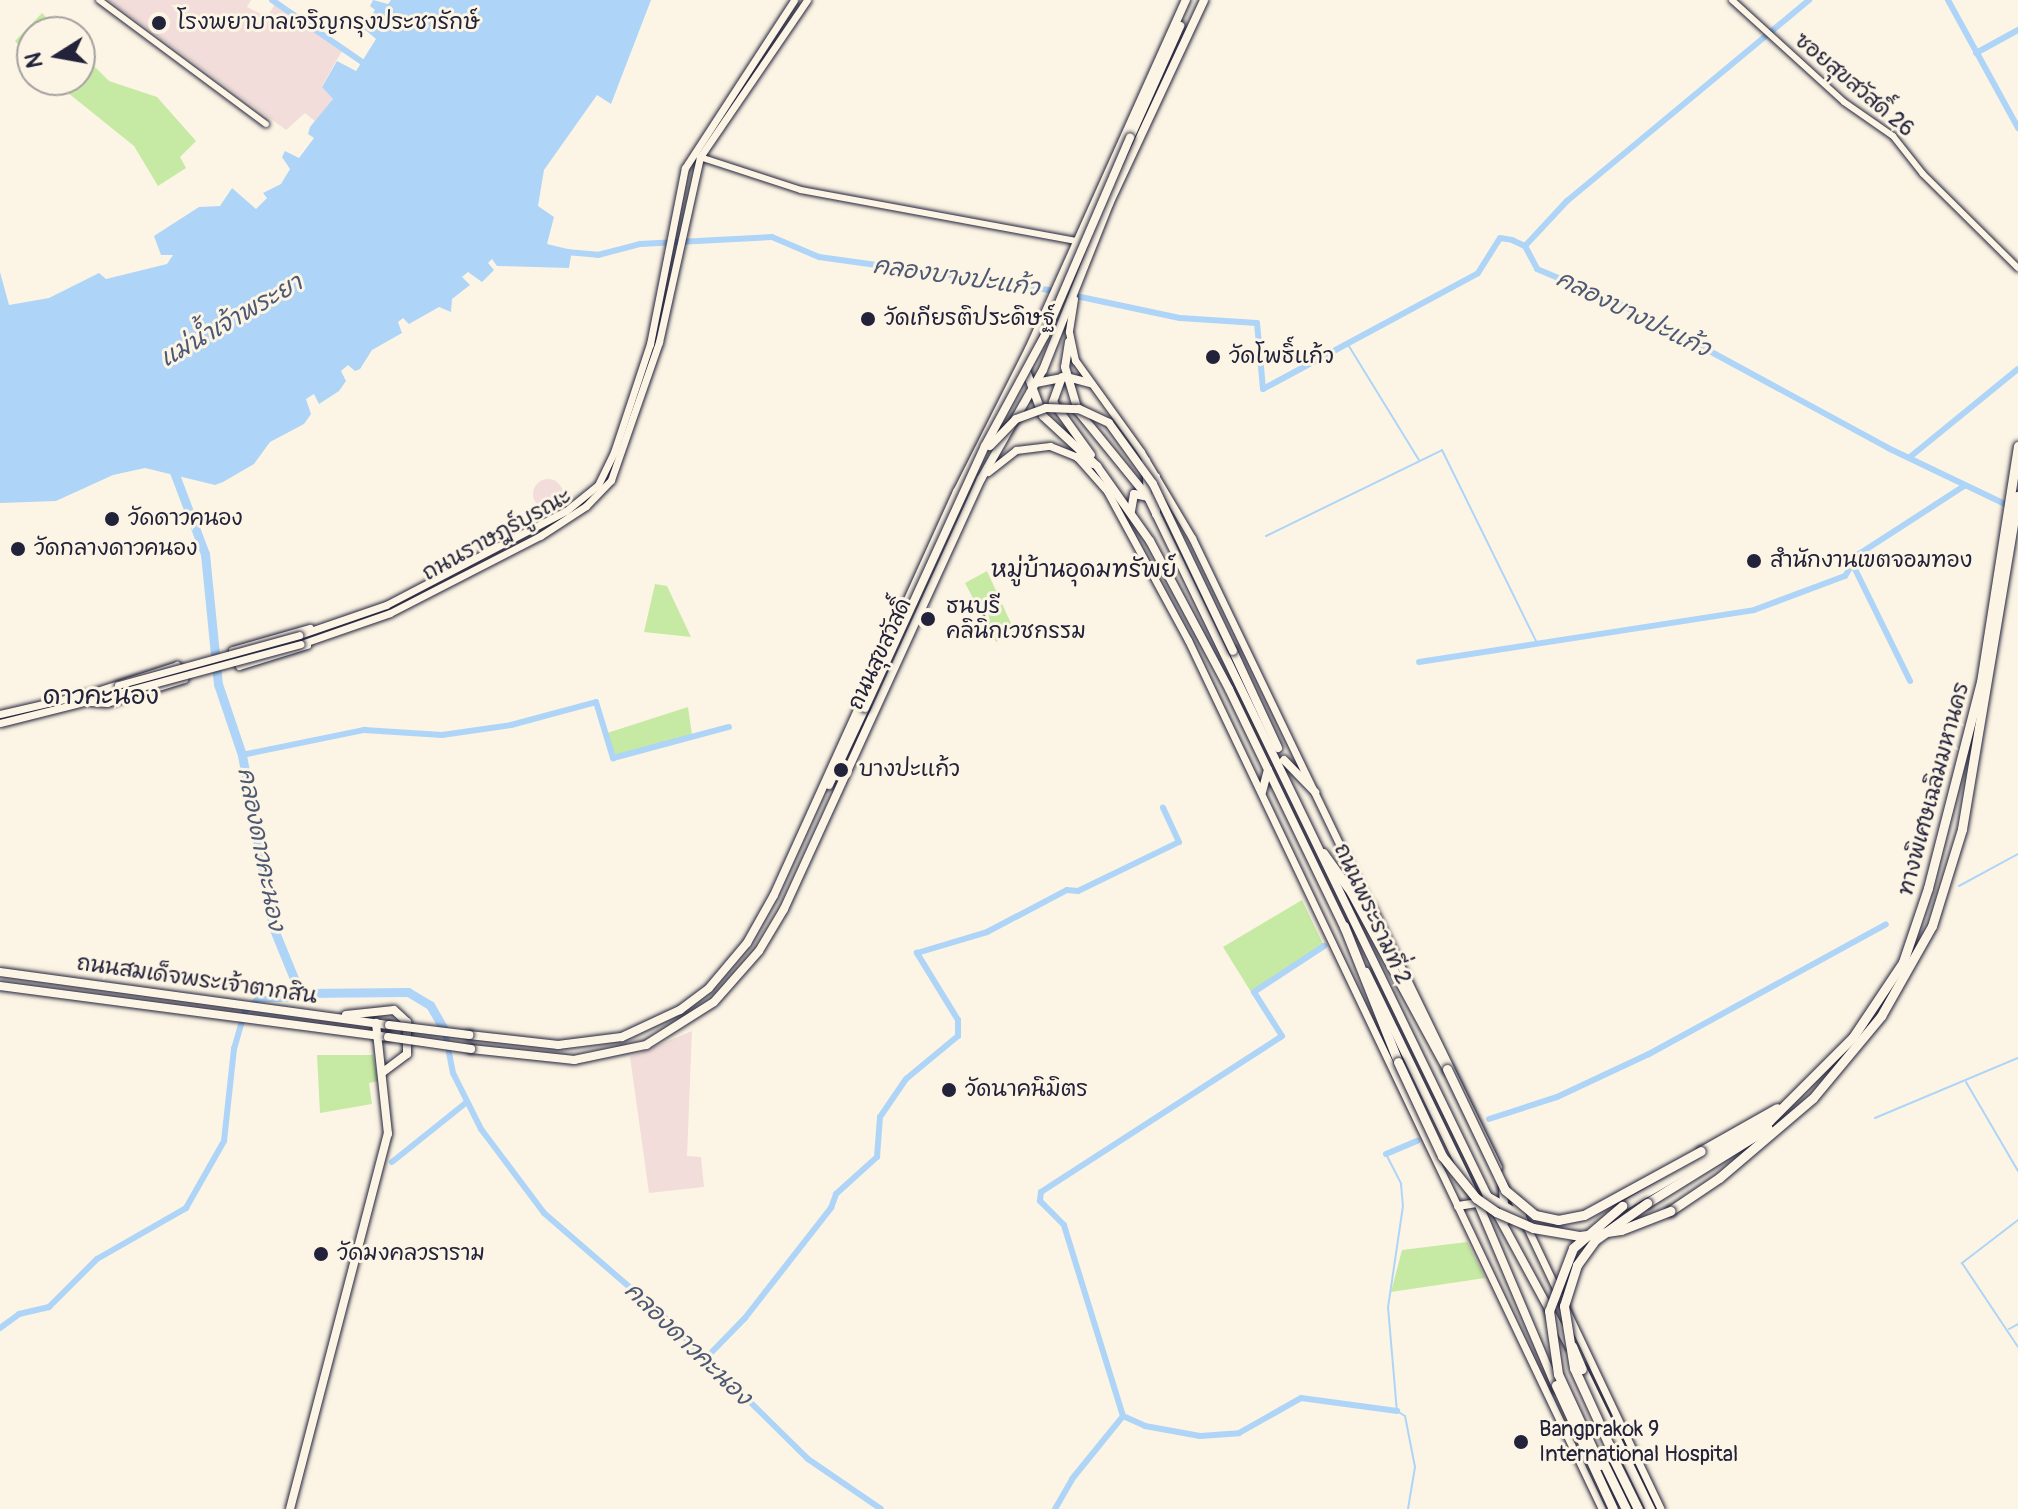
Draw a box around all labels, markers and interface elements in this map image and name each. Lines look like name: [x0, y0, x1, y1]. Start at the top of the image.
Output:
place label: โรงพยาบาลเจริญกรุงประชารักษ์: [177, 10, 479, 36]
marker: โรงพยาบาลเจริญกรุงประชารักษ์: [148, 12, 170, 34]
north arrow: [16, 16, 96, 96]
street label: ซอยสุขสวัสดิ์ 26: [1789, 27, 1919, 143]
text: N: [19, 50, 50, 70]
water label: คลองบางปะแก้ว: [871, 251, 1041, 303]
water label: คลองบางปะแก้ว: [1551, 264, 1715, 364]
water label: แม่น้ำเจ้าพระยา: [155, 269, 307, 373]
place label: วัดเกียรติประดิษฐ์: [884, 306, 1055, 332]
marker: วัดเกียรติประดิษฐ์: [859, 310, 877, 328]
place label: วัดโพธิ์แก้ว: [1229, 344, 1334, 370]
marker: วัดโพธิ์แก้ว: [1204, 348, 1222, 366]
street label: ถนนราษฎร์บูรณะ: [418, 483, 576, 587]
place label: วัดดาวคนอง: [128, 506, 243, 532]
marker: วัดดาวคนอง: [103, 510, 121, 528]
place label: วัดกลางดาวคนอง: [34, 536, 197, 562]
marker: วัดกลางดาวคนอง: [9, 540, 27, 558]
place label: สำนักงานเขตจอมทอง: [1770, 548, 1972, 574]
marker: สำนักงานเขตจอมทอง: [1745, 552, 1763, 570]
district label: หมู่บ้านอุดมทรัพย์: [991, 556, 1177, 584]
place label: ธนบุรี คลินิกเวชกรรม: [946, 593, 1086, 644]
street label: ถนนสุขสวัสดิ์: [843, 594, 917, 714]
marker: ธนบุรี คลินิกเวชกรรม: [917, 608, 939, 630]
street label: ทางพิเศษเฉลิมมหานคร: [1893, 679, 1975, 899]
district label: ดาวคะนอง: [43, 681, 159, 713]
place label: บางปะแก้ว: [859, 757, 960, 783]
marker: บางปะแก้ว: [830, 759, 852, 781]
water label: คลองดาวคะนอง: [231, 765, 291, 933]
street label: ถนนพระรามที่ 2: [1328, 839, 1416, 989]
street label: ถนนสมเด็จพระเจ้าตากสิน: [75, 950, 319, 1010]
place label: วัดนาคนิมิตร: [965, 1077, 1088, 1103]
marker: วัดนาคนิมิตร: [940, 1081, 958, 1099]
place label: วัดมงคลวราราม: [337, 1241, 485, 1267]
marker: วัดมงคลวราราม: [312, 1245, 330, 1263]
water label: คลองดาวคะนอง: [619, 1276, 757, 1412]
place label: Bangprakok 9 International Hospital: [1539, 1416, 1738, 1468]
marker: Bangprakok 9 International Hospital: [1510, 1431, 1532, 1453]

